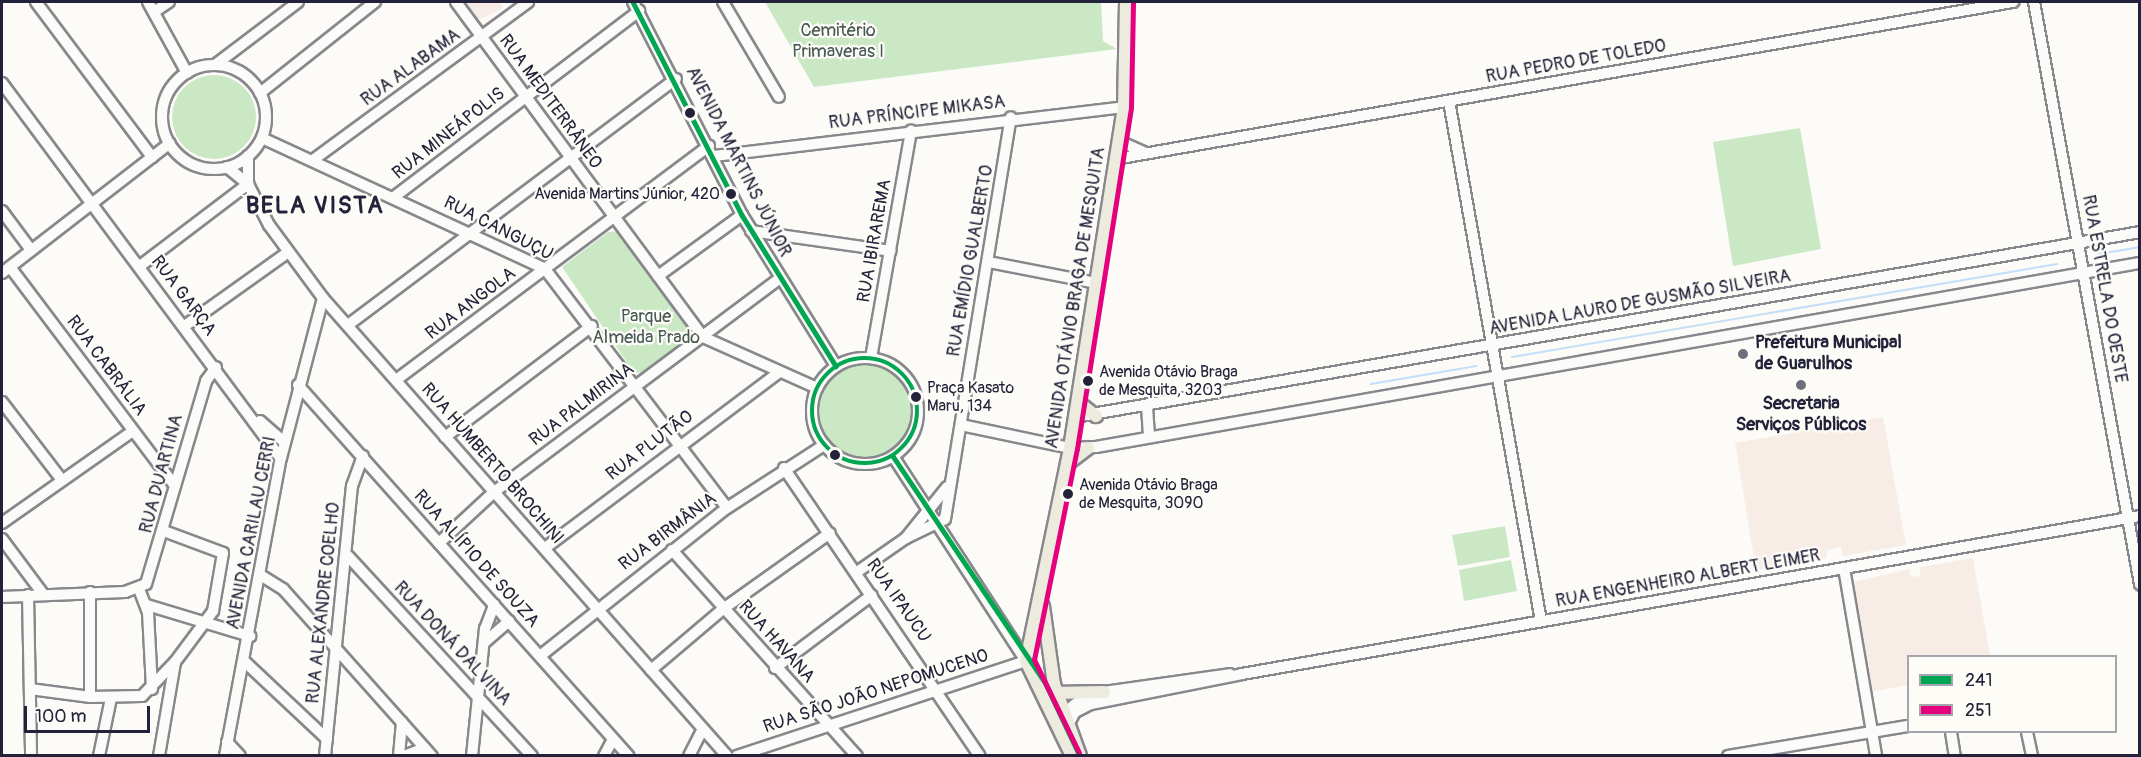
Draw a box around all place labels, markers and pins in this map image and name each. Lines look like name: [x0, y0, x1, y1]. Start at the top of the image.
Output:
unlabelled marker: [684, 107, 696, 119]
place label: Avenida Martins Júnior, 420: [534, 184, 720, 204]
marker: Avenida Martins Júnior, 420: [725, 188, 737, 200]
place label: Prefeitura Municipal de Guarulhos: [1755, 333, 1902, 376]
marker: Prefeitura Municipal de Guarulhos: [1736, 347, 1750, 361]
place label: Avenida Otávio Braga de Mesquita, 3203: [1099, 362, 1238, 400]
marker: Avenida Otávio Braga de Mesquita, 3203: [1082, 375, 1094, 387]
place label: Praça Kasato Maru, 134: [927, 378, 1014, 416]
marker: Secretaria Serviços Públicos: [1794, 378, 1808, 392]
marker: Praça Kasato Maru, 134: [910, 391, 922, 403]
place label: Secretaria Serviços Públicos: [1736, 394, 1866, 436]
unlabelled marker: [829, 449, 841, 461]
place label: Avenida Otávio Braga de Mesquita, 3090: [1079, 475, 1218, 513]
marker: Avenida Otávio Braga de Mesquita, 3090: [1062, 488, 1074, 500]

